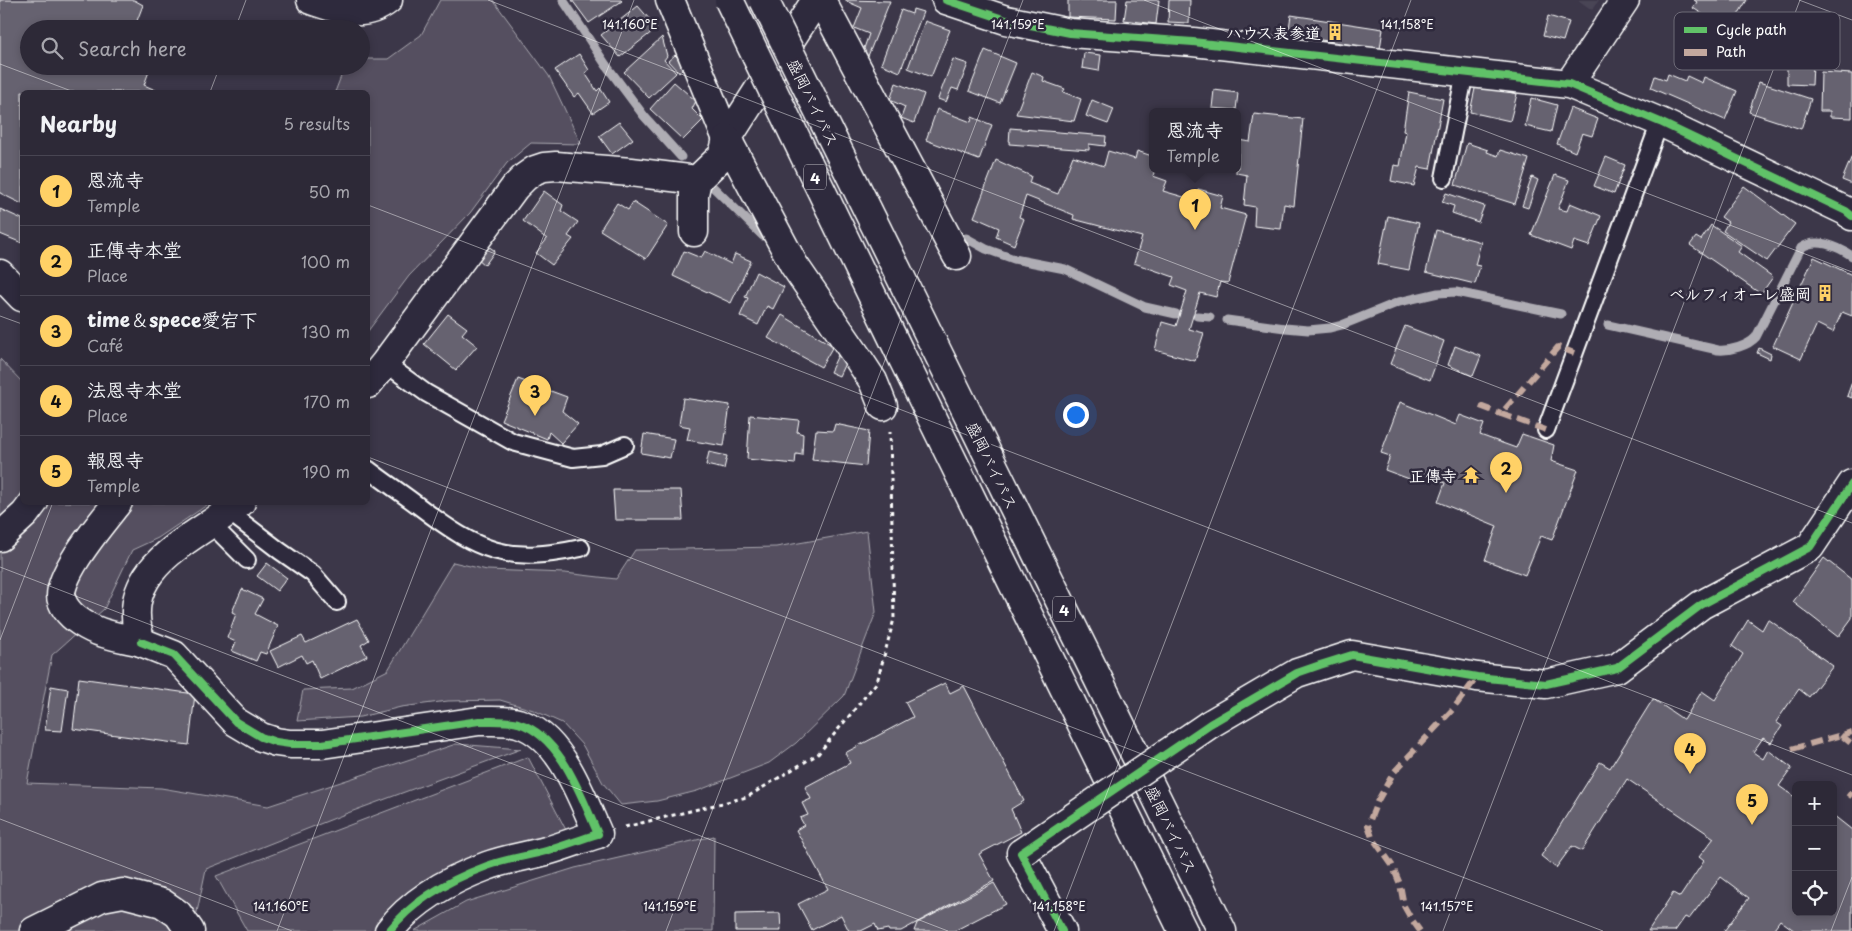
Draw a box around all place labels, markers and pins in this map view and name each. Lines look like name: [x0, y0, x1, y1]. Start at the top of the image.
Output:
place label: ハウス表参道: [1226, 20, 1321, 44]
building icon: ハウス表参道: [1325, 22, 1345, 42]
pin: 1: [1179, 189, 1211, 230]
place label: ベルフィオーレ盛岡: [1669, 281, 1811, 305]
building icon: ベルフィオーレ盛岡: [1815, 283, 1835, 303]
pin: 3: [519, 375, 551, 416]
pin: 2: [1490, 452, 1522, 493]
place label: 正傳寺: [1409, 463, 1457, 487]
temple icon: 正傳寺: [1461, 465, 1481, 485]
pin: 4: [1674, 733, 1706, 774]
pin: 5: [1736, 784, 1768, 825]

